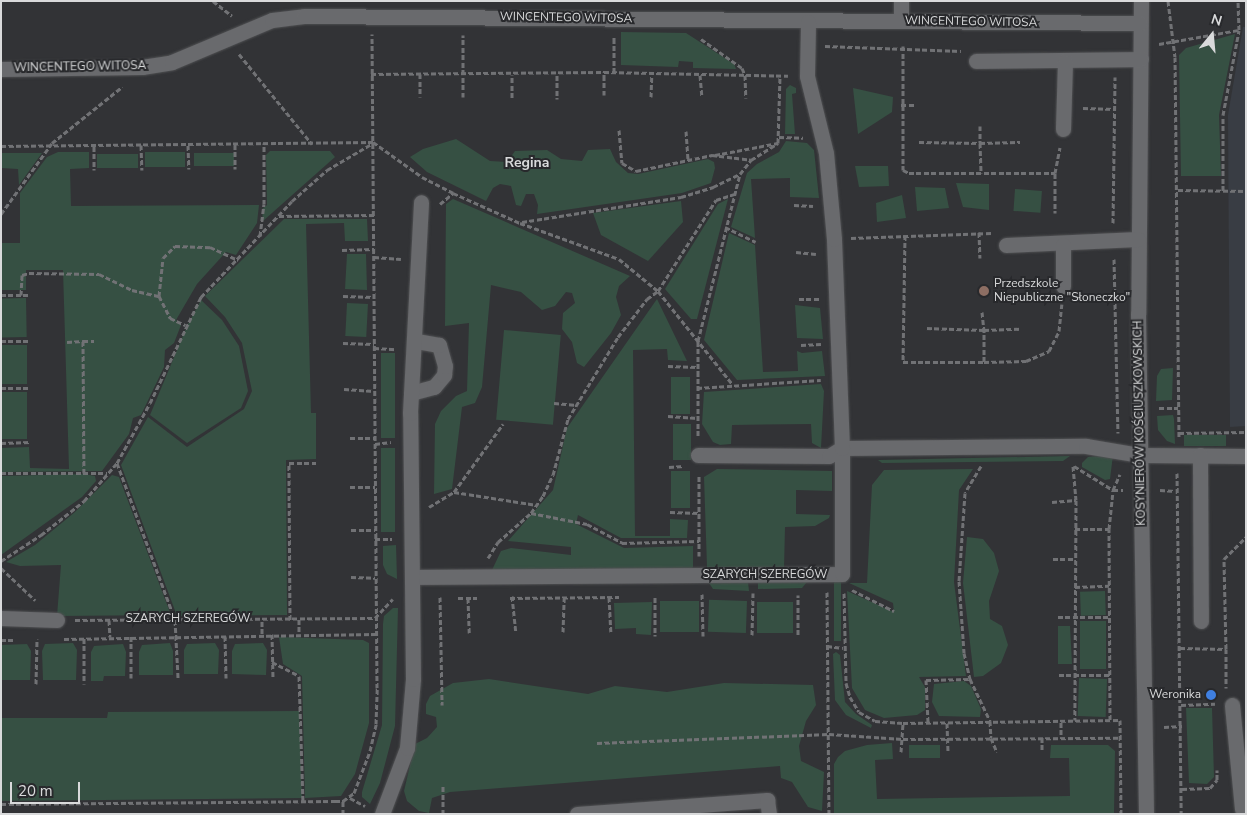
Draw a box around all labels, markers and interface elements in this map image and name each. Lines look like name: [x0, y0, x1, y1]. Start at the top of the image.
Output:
street label: WINCENTEGO WITOSA: [500, 10, 632, 26]
north arrow: [1187, 10, 1237, 60]
text: N: [1209, 10, 1224, 31]
street label: WINCENTEGO WITOSA: [905, 14, 1037, 30]
street label: WINCENTEGO WITOSA: [14, 59, 146, 75]
district label: Regina: [505, 155, 549, 171]
place label: Przedszkole Niepubliczne "Słoneczko": [994, 277, 1130, 305]
marker: Przedszkole Niepubliczne "Słoneczko": [978, 285, 990, 297]
street label: KOSYNIERÓW KOŚCIUSZKOWSKICH: [1131, 320, 1149, 526]
street label: SZARYCH SZEREGÓW: [702, 568, 828, 582]
street label: SZARYCH SZEREGÓW: [125, 612, 251, 626]
place label: Weronika: [1149, 688, 1201, 702]
marker: Weronika: [1205, 689, 1217, 701]
scale bar: [12, 772, 82, 804]
text: 20 m: [18, 781, 53, 801]

